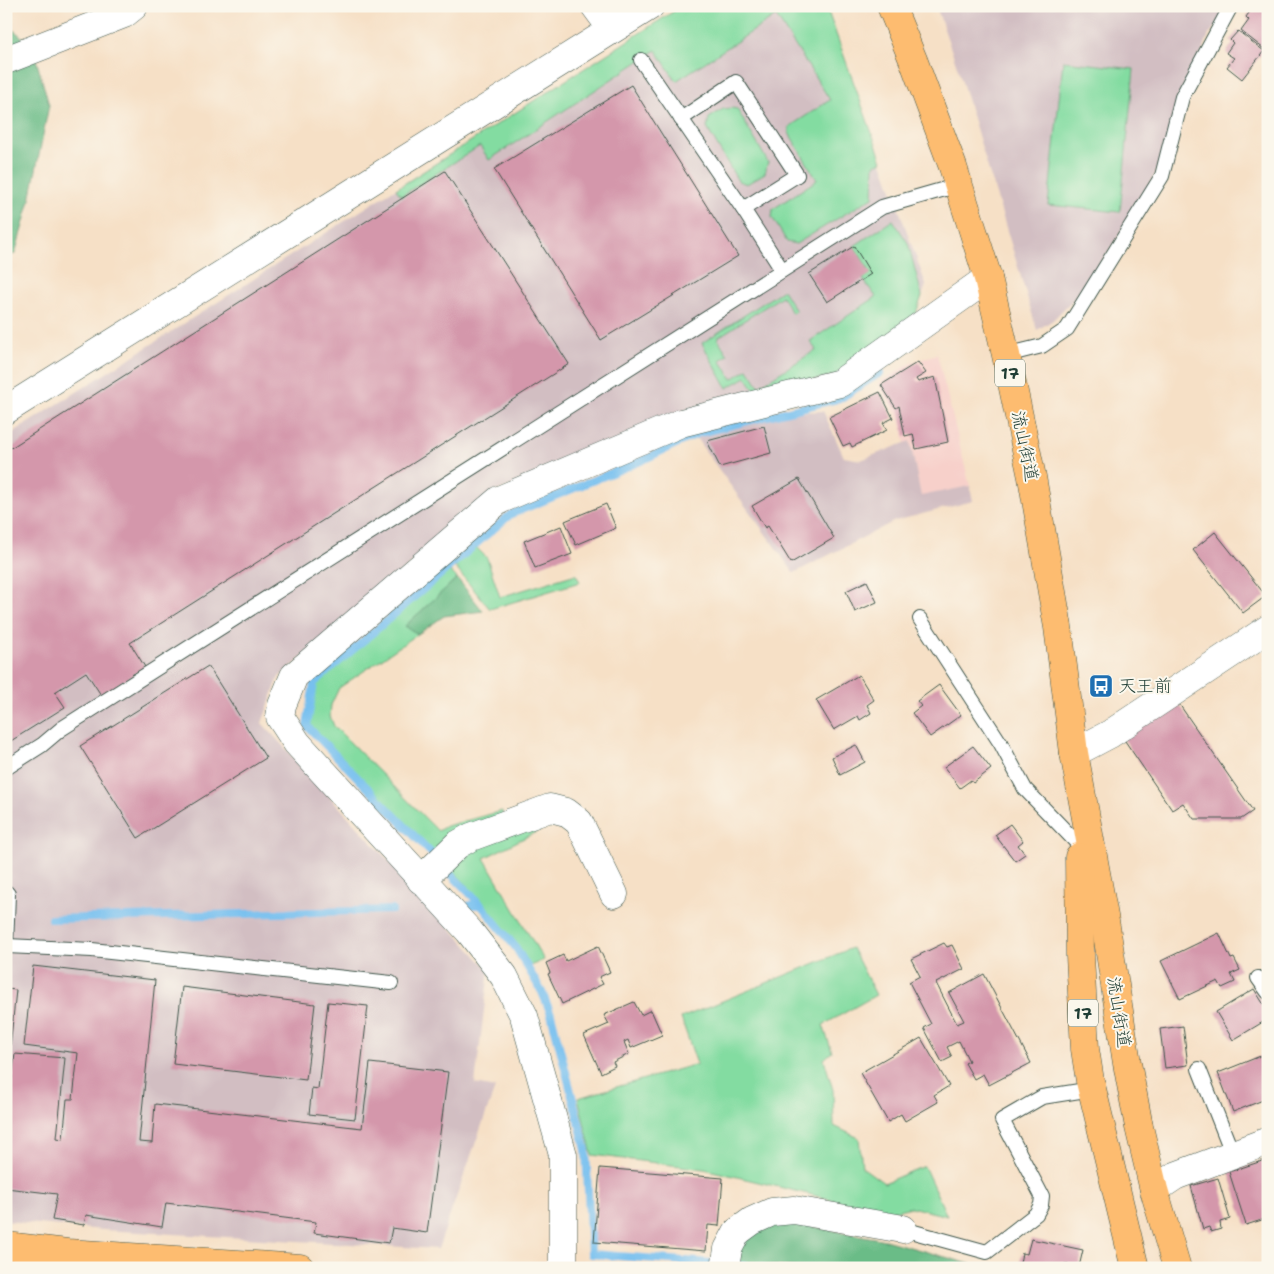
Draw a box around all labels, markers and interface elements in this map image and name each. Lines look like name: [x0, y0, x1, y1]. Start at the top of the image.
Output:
road number: 17: [995, 359, 1025, 386]
street label: 流山街道: [1006, 408, 1044, 484]
bus stop icon: 天王前: [1088, 673, 1114, 699]
place label: 天王前: [1118, 674, 1172, 698]
street label: 流山街道: [1102, 975, 1136, 1049]
road number: 17: [1068, 1000, 1098, 1026]

